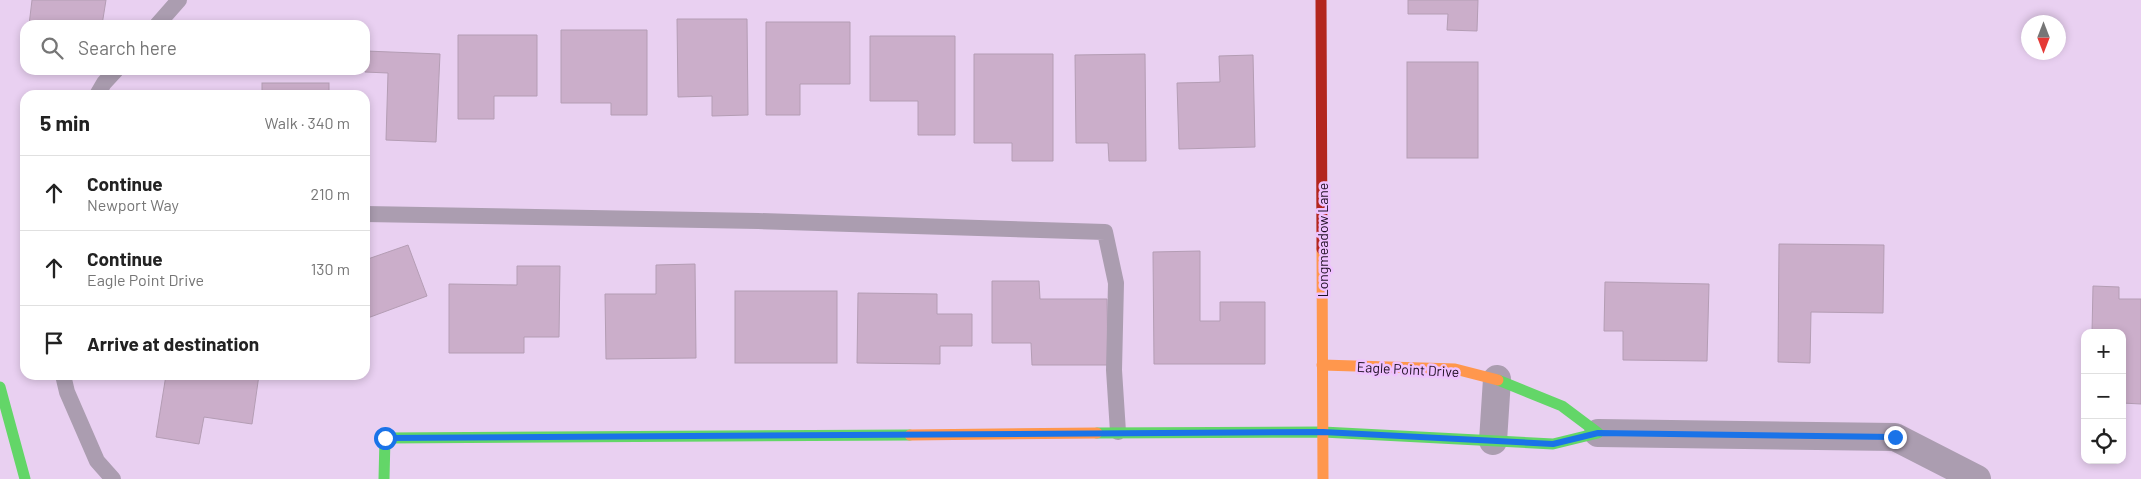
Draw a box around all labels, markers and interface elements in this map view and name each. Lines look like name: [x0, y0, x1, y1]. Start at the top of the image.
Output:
north arrow: [2021, 15, 2066, 60]
search box: [20, 20, 370, 75]
icon: search: [38, 34, 66, 62]
text: Search here: [78, 36, 177, 59]
text: 5 min: [40, 110, 90, 135]
text: Walk · 340 m: [265, 113, 350, 132]
text: Continue: [87, 172, 163, 195]
icon: ahead: [40, 179, 68, 207]
street label: Longmeadow Lane: [1314, 183, 1331, 297]
text: 210 m: [311, 184, 350, 203]
text: Newport Way: [87, 195, 179, 214]
text: Continue: [87, 247, 163, 270]
icon: ahead: [40, 254, 68, 282]
text: 130 m: [311, 259, 350, 278]
text: Eagle Point Drive: [87, 270, 204, 289]
icon: arrive: [40, 329, 68, 357]
map controls: [2081, 329, 2126, 464]
button: +: [2081, 329, 2126, 374]
text: Arrive at destination: [87, 332, 259, 355]
street label: Eagle Point Drive: [1356, 358, 1460, 380]
button: −: [2081, 374, 2126, 419]
button: locate: [2081, 419, 2126, 464]
route end: [1884, 426, 1907, 449]
route start: [374, 427, 397, 450]

